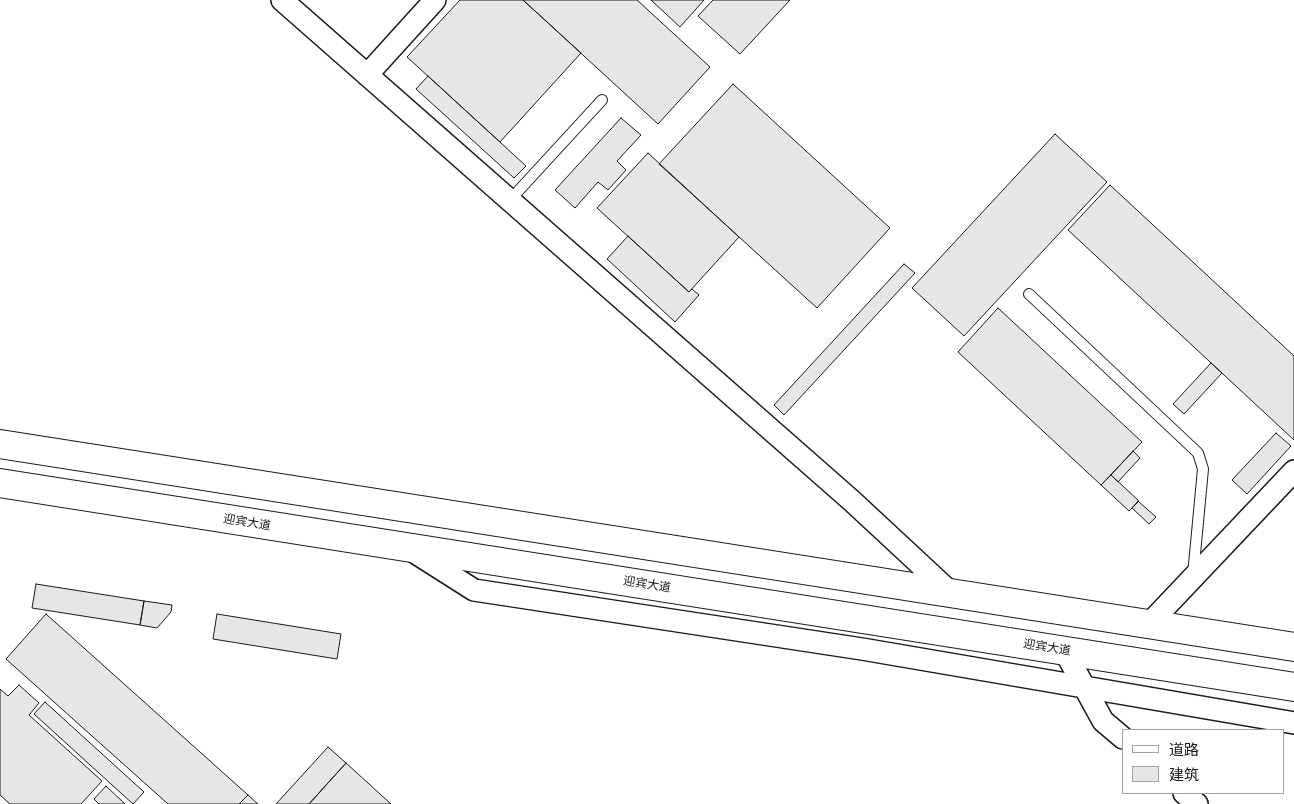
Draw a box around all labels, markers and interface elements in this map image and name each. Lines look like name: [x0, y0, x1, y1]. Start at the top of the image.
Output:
street label: 迎宾大道: [222, 512, 272, 534]
street label: 迎宾大道: [622, 574, 672, 596]
street label: 迎宾大道: [1022, 637, 1072, 659]
legend: [1122, 729, 1284, 794]
text: 道路: [1169, 741, 1199, 759]
text: 建筑: [1169, 766, 1199, 784]

